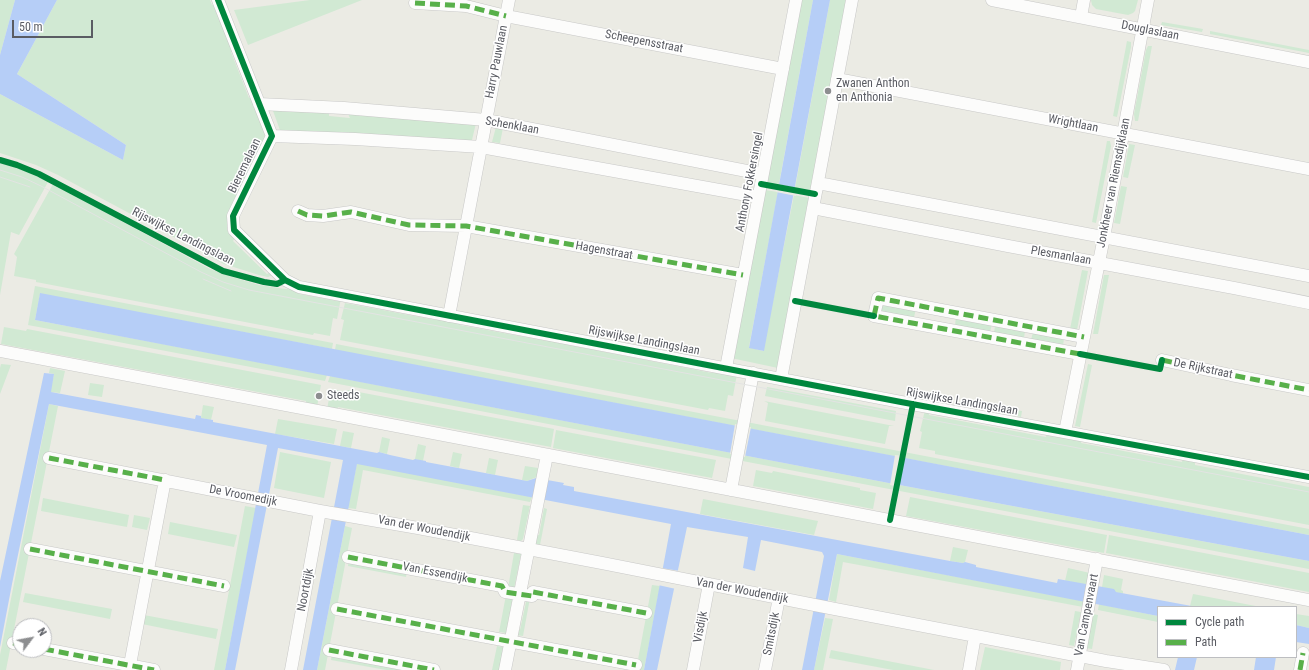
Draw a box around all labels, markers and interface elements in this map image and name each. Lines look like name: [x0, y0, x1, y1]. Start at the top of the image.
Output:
scale bar: [14, 12, 95, 38]
street label: Douglaslaan: [1120, 18, 1180, 44]
text: 50 m: [19, 20, 43, 34]
street label: Harry Pauwlaan: [483, 24, 511, 100]
street label: Scheepensstraat: [604, 27, 684, 57]
place label: Zwanen Anthon en Anthonia: [836, 77, 910, 105]
marker: Zwanen Anthon en Anthonia: [823, 86, 833, 96]
street label: Wrightlaan: [1047, 112, 1099, 136]
street label: Schenklaan: [484, 114, 540, 138]
street label: Jonkheer van Riemsdijklaan: [1094, 117, 1134, 249]
street label: Anthony Fokkersingel: [733, 131, 767, 233]
street label: Bieremalaan: [226, 136, 264, 196]
street label: Rijswijkse Landingslaan: [129, 205, 237, 269]
street label: Hagenstraat: [574, 239, 634, 263]
street label: Plesmanlaan: [1030, 244, 1092, 268]
street label: Rijswijkse Landingslaan: [587, 323, 701, 359]
street label: De Rijkstraat: [1172, 356, 1234, 382]
street label: Rijswijkse Landingslaan: [905, 385, 1019, 419]
place label: Steeds: [327, 389, 359, 403]
marker: Steeds: [314, 391, 324, 401]
street label: De Vroomedijk: [208, 482, 278, 510]
street label: Van der Woudendijk: [377, 513, 471, 545]
street label: Van Essendijk: [401, 560, 469, 586]
street label: Noortdijk: [295, 567, 317, 613]
street label: Van Campenvaart: [1072, 573, 1102, 657]
street label: Van der Woudendijk: [695, 575, 789, 607]
legend: [1157, 606, 1297, 658]
street label: Visdijk: [691, 610, 711, 644]
street label: Smitsdijk: [761, 611, 783, 657]
text: Cycle path: [1195, 615, 1244, 629]
north arrow: [12, 618, 52, 658]
text: N: [34, 626, 49, 638]
text: Path: [1195, 635, 1217, 649]

